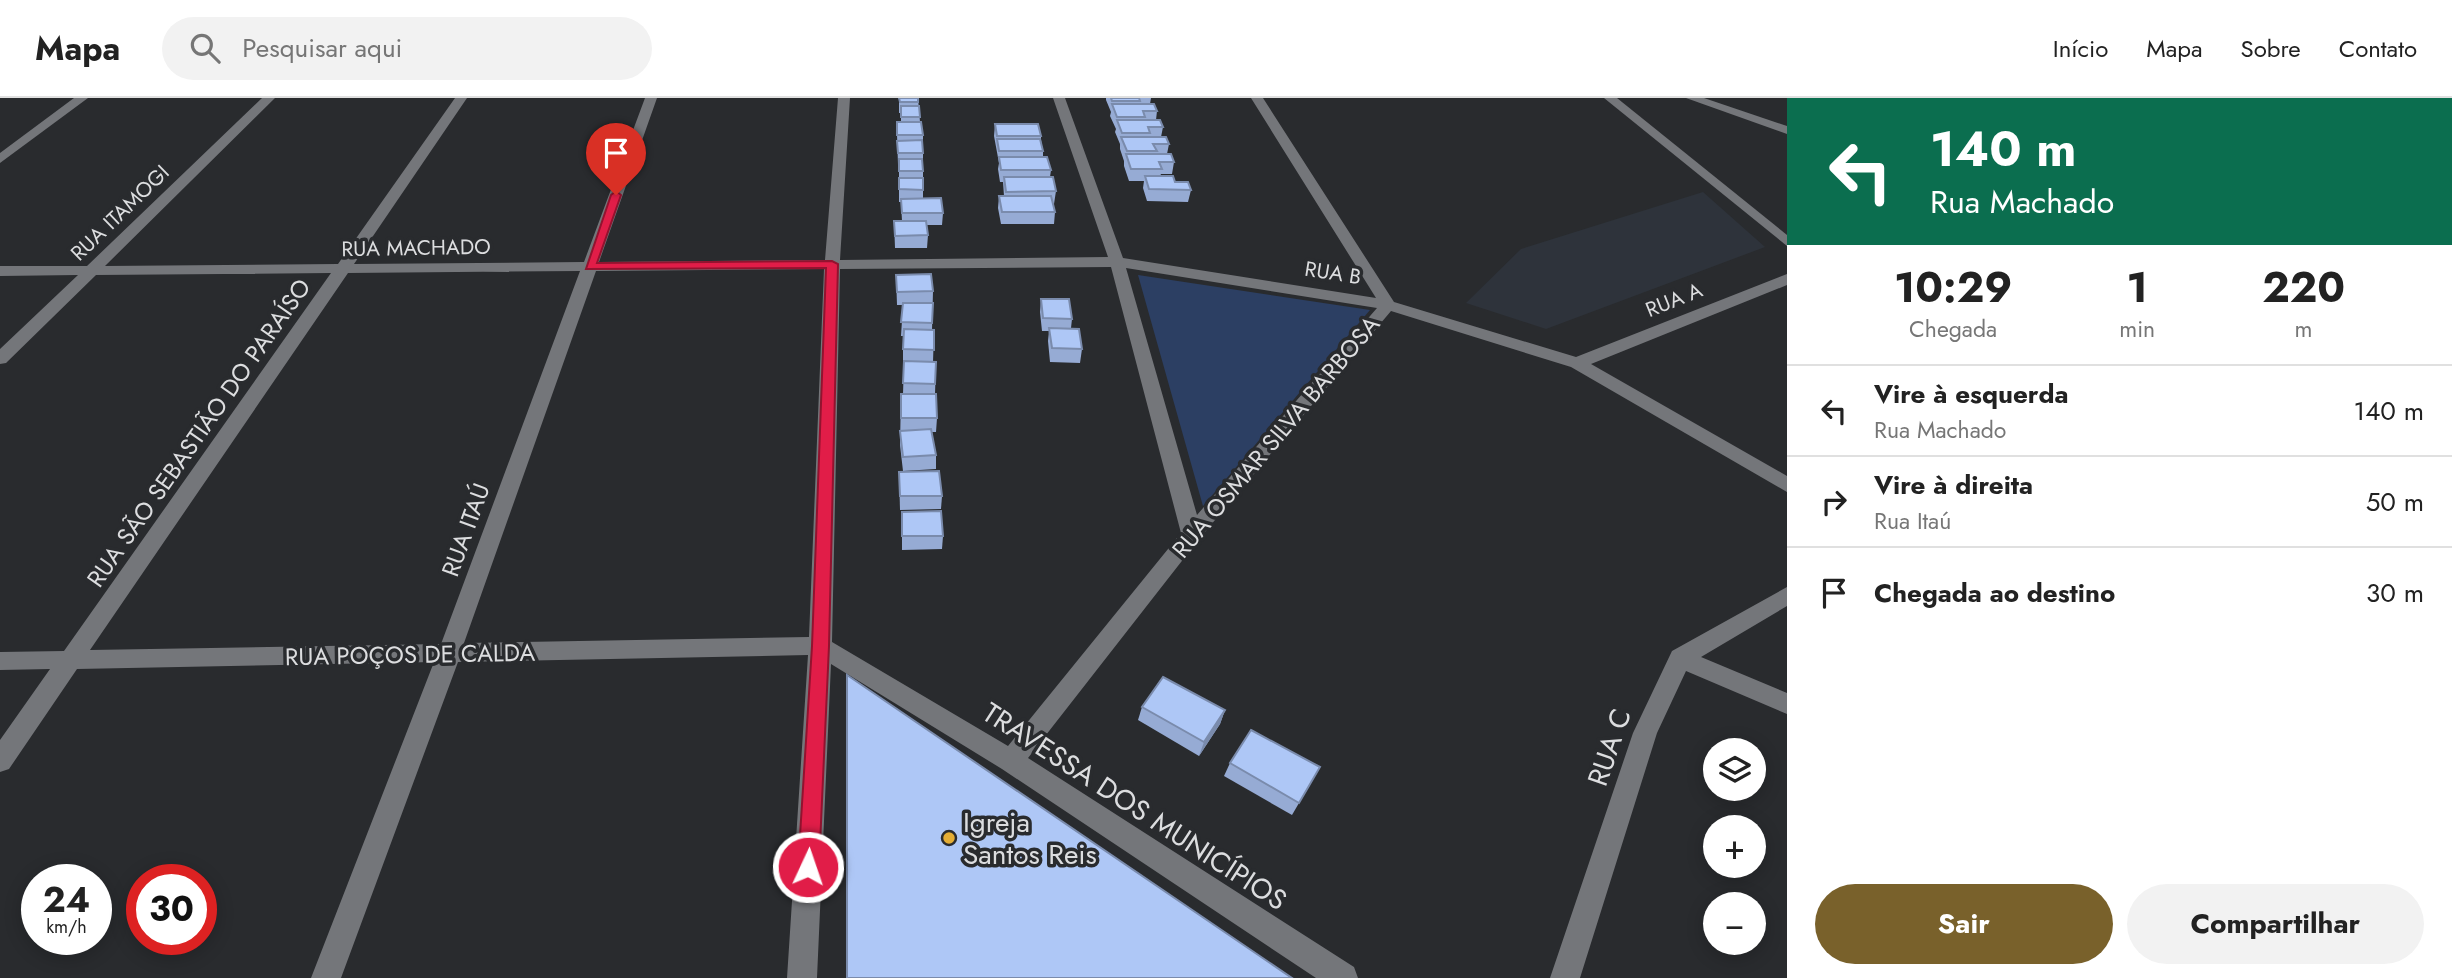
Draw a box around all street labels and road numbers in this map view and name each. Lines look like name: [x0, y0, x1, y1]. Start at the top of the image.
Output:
street label: RUA ITAMOGI: [64, 158, 176, 268]
street label: RUA MACHADO: [341, 232, 491, 264]
street label: RUA B: [1303, 254, 1363, 292]
street label: RUA SÃO SEBASTIÃO DO PARAÍSO: [78, 271, 319, 594]
street label: RUA A: [1641, 275, 1707, 325]
street label: RUA OSMAR SILVA BARBOSA: [1164, 308, 1388, 566]
street label: RUA ITAÚ: [432, 478, 499, 581]
street label: RUA POÇOS DE CALDA: [285, 635, 536, 674]
street label: TRAVESSA DOS MUNICÍPIOS: [975, 692, 1295, 920]
street label: RUA C: [1577, 703, 1642, 791]

